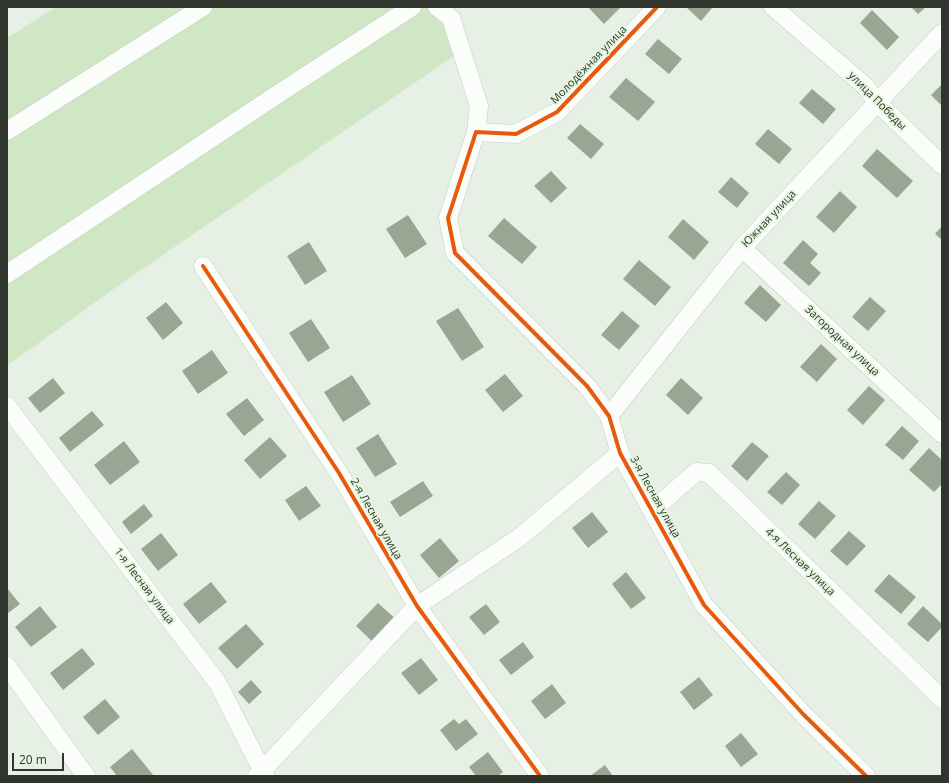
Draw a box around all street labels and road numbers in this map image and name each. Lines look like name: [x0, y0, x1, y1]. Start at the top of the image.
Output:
street label: Молодёжная улица: [548, 23, 630, 107]
street label: улица Победы: [845, 69, 909, 133]
street label: Южная улица: [739, 188, 799, 250]
street label: Загородная улица: [802, 303, 882, 379]
street label: 3-я Лесная улица: [627, 454, 683, 540]
street label: 2-я Лесная улица: [347, 476, 405, 562]
street label: 4-я Лесная улица: [762, 525, 838, 599]
street label: 1-я Лесная улица: [111, 545, 177, 627]

